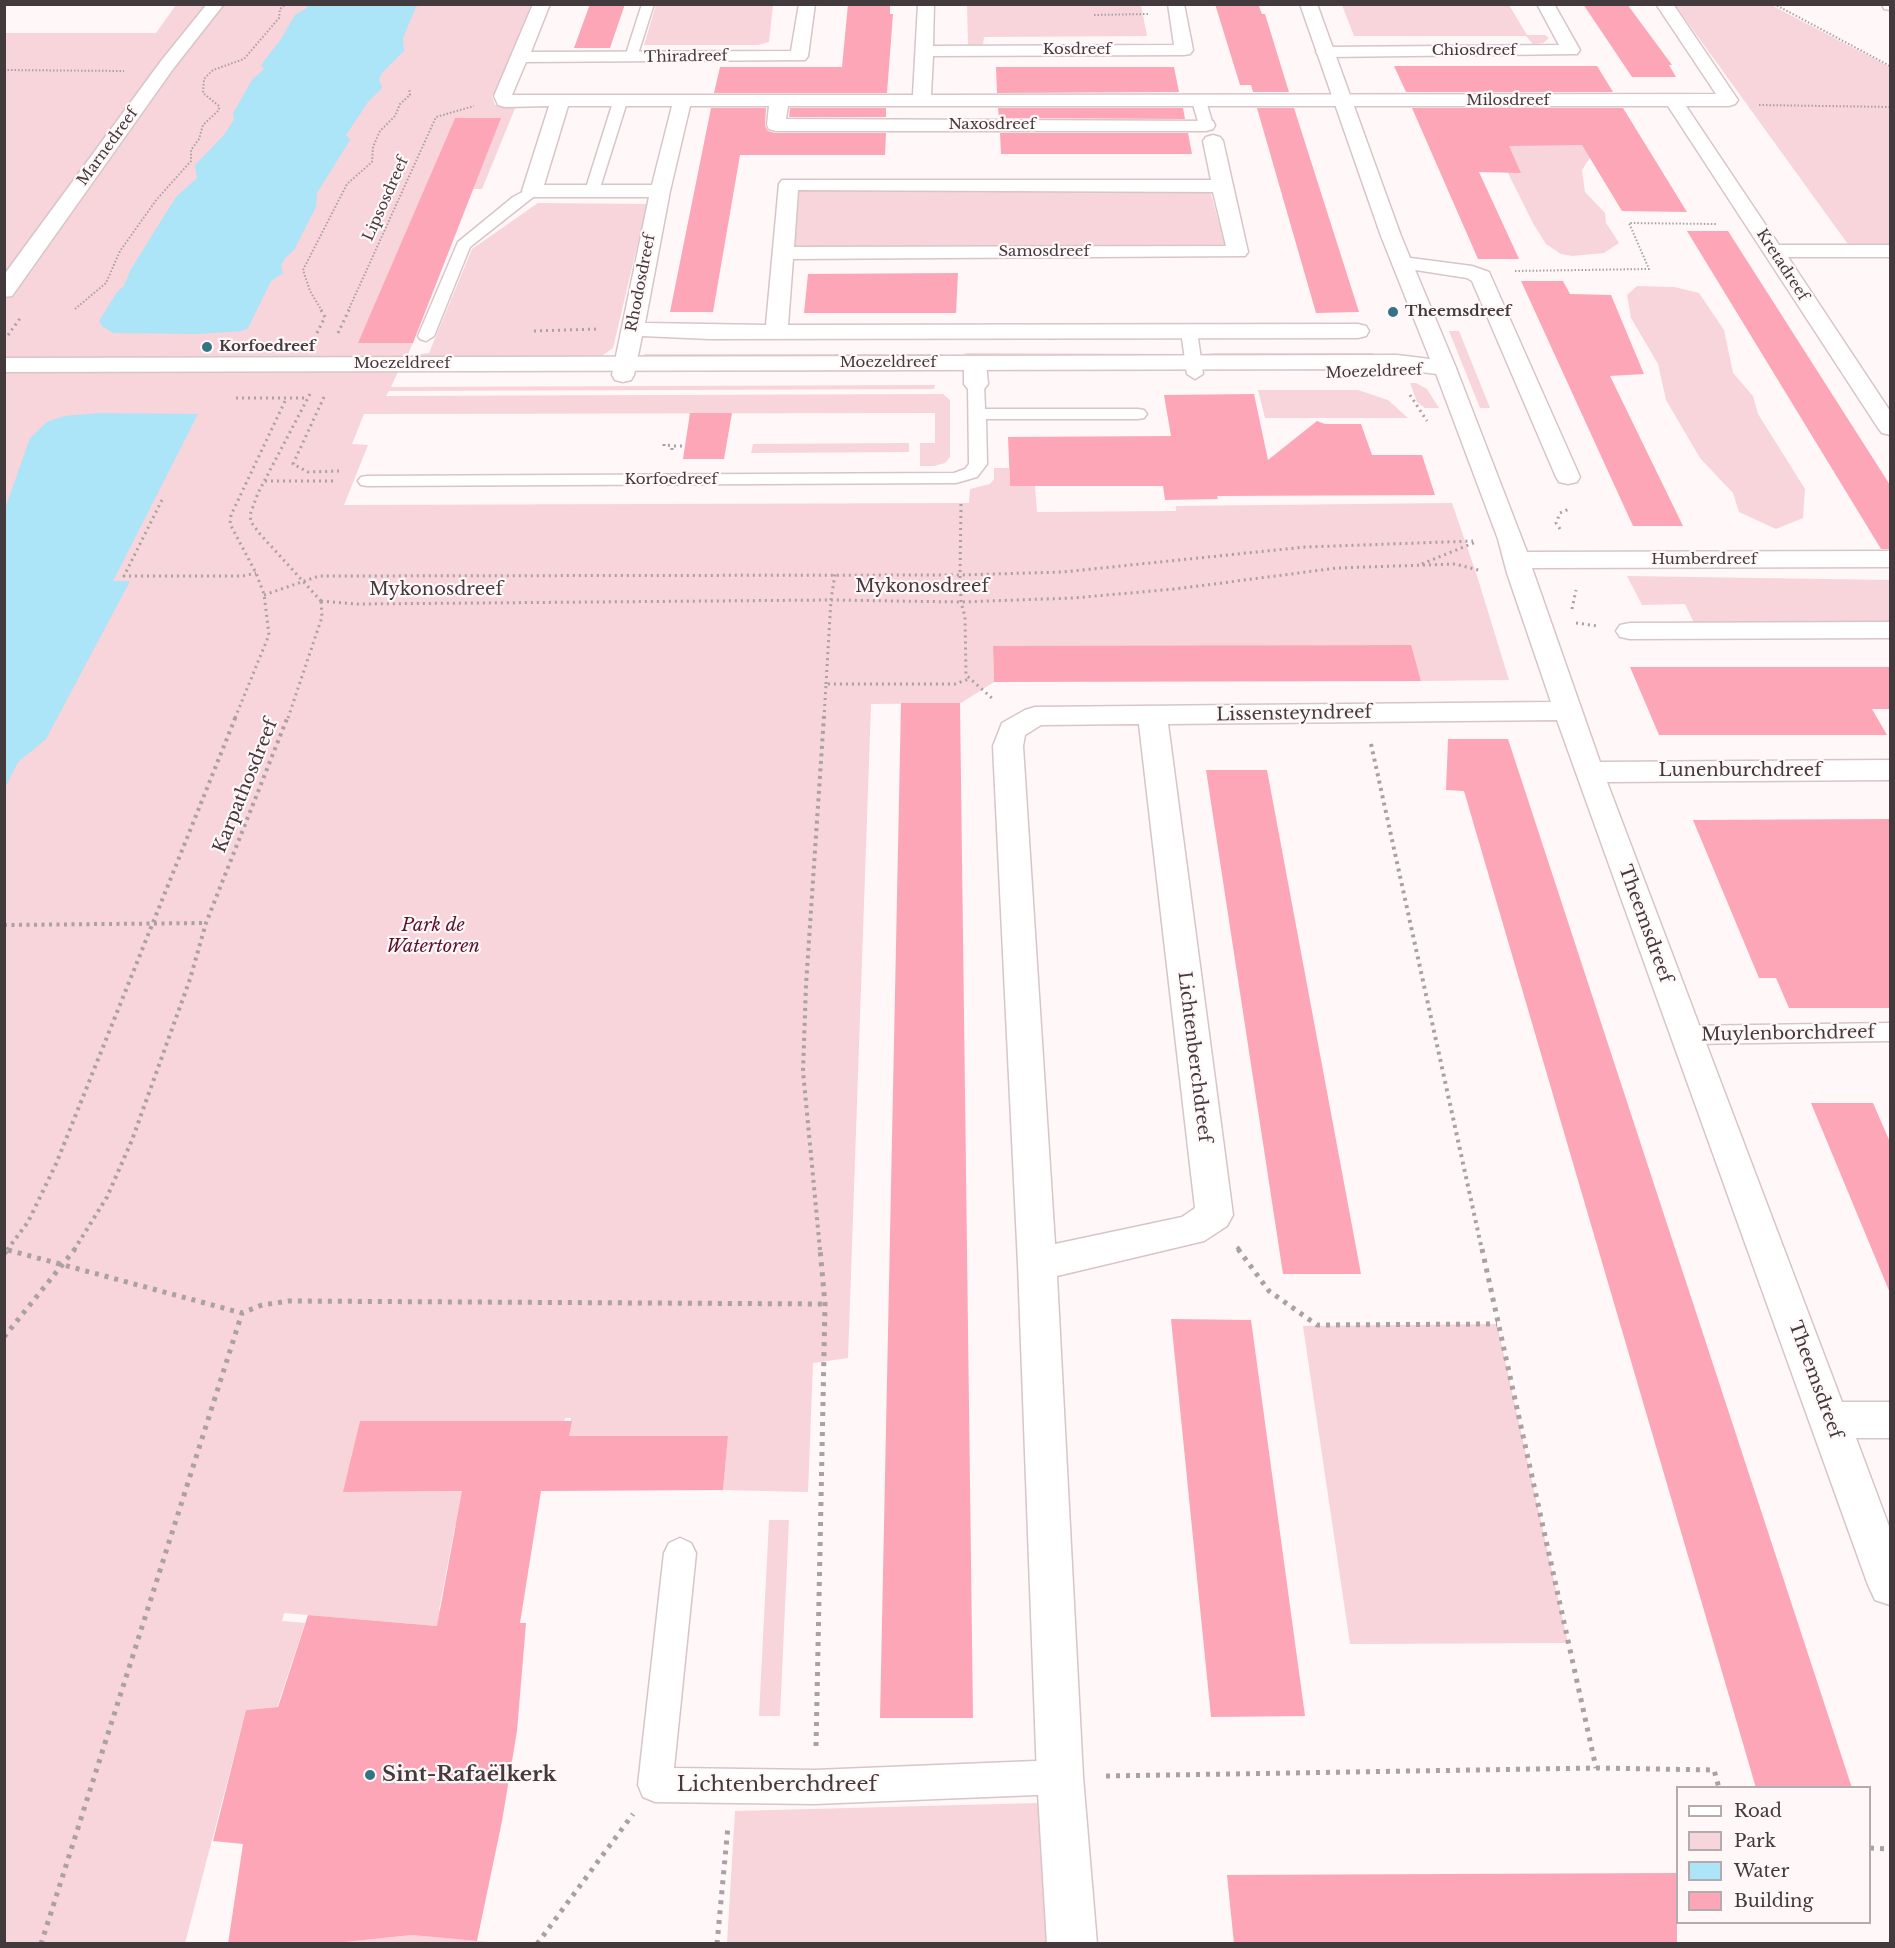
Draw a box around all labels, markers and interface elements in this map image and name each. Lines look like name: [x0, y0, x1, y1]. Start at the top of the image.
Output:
street label: Kosdreef: [1043, 41, 1111, 59]
street label: Chiosdreef: [1432, 42, 1516, 60]
street label: Thiradreef: [644, 47, 728, 67]
street label: Milosdreef: [1466, 92, 1550, 110]
street label: Marnedreef: [74, 105, 142, 189]
street label: Naxosdreef: [948, 116, 1036, 134]
street label: Lipsosdreef: [359, 154, 413, 244]
street label: Kretadreef: [1752, 226, 1812, 304]
street label: Rhodosdreef: [623, 233, 659, 333]
street label: Samosdreef: [998, 243, 1090, 261]
place label: Theemsdreef: [1405, 303, 1511, 321]
marker: Theemsdreef: [1386, 305, 1400, 319]
place label: Korfoedreef: [219, 338, 315, 356]
marker: Korfoedreef: [200, 340, 214, 354]
street label: Moezeldreef: [840, 354, 936, 372]
street label: Moezeldreef: [354, 355, 450, 373]
street label: Moezeldreef: [1325, 361, 1423, 383]
street label: Korfoedreef: [624, 471, 718, 489]
street label: Humberdreef: [1651, 551, 1757, 569]
street label: Mykonosdreef: [855, 576, 989, 598]
street label: Mykonosdreef: [369, 579, 503, 601]
street label: Lissensteyndreef: [1216, 702, 1372, 726]
street label: Karpathosdreef: [209, 716, 283, 856]
street label: Lunenburchdreef: [1658, 760, 1822, 782]
street label: Theemsdreef: [1614, 862, 1676, 986]
park label: Park de Watertoren: [386, 915, 480, 958]
street label: Lichtenberchdreef: [1173, 970, 1215, 1144]
street label: Muylenborchdreef: [1701, 1022, 1875, 1046]
street label: Theemsdreef: [1784, 1318, 1846, 1442]
place label: Sint-Rafaëlkerk: [382, 1762, 556, 1788]
marker: Sint-Rafaëlkerk: [363, 1768, 377, 1782]
street label: Lichtenberchdreef: [677, 1772, 877, 1798]
legend: [1676, 1786, 1871, 1924]
text: Road: [1734, 1800, 1782, 1822]
text: Park: [1734, 1830, 1776, 1852]
text: Water: [1734, 1860, 1789, 1882]
text: Building: [1734, 1890, 1813, 1912]

